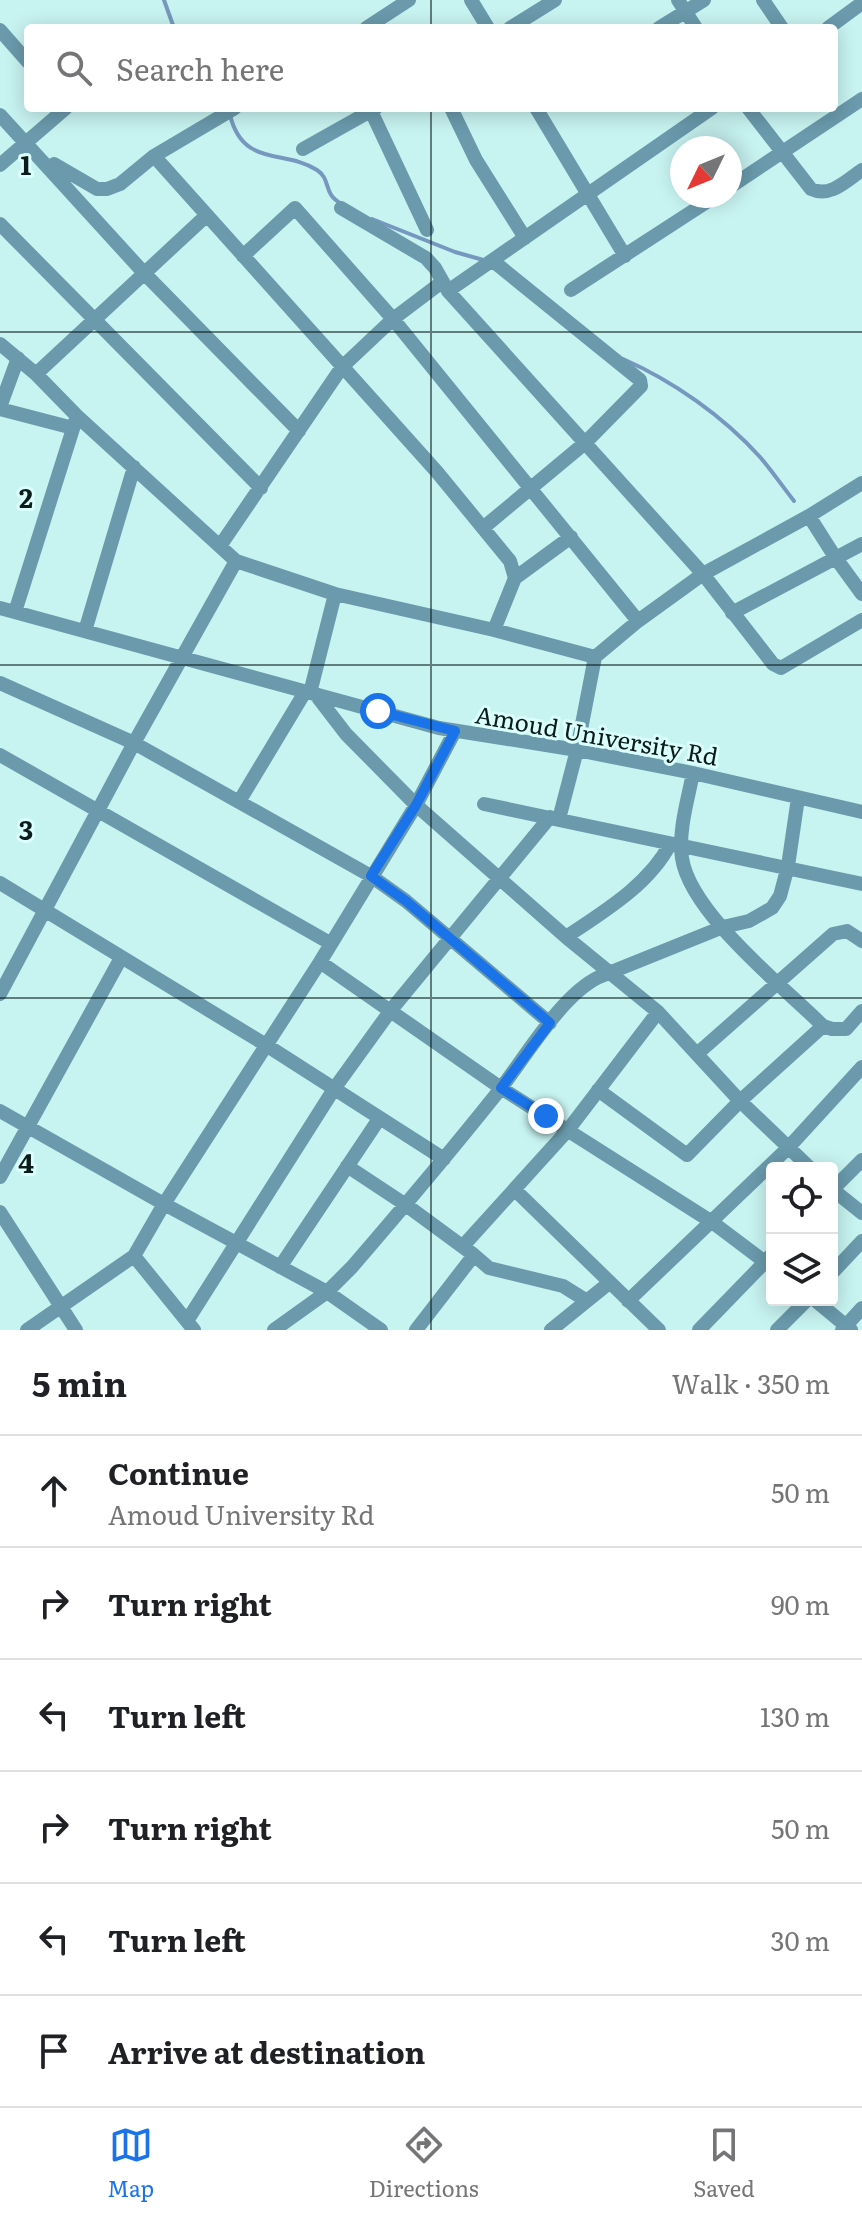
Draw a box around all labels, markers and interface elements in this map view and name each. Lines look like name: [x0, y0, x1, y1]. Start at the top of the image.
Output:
search box: [24, 24, 838, 112]
icon: search: [52, 46, 96, 90]
text: Search here: [116, 46, 284, 90]
north arrow: [670, 136, 742, 208]
text: 1: [21, 144, 32, 183]
text: 2: [19, 477, 33, 516]
route start: [360, 693, 396, 729]
street label: Amoud University Rd: [473, 695, 721, 773]
text: 3: [19, 809, 33, 848]
route end: [528, 1098, 564, 1134]
text: 4: [18, 1142, 34, 1181]
map controls: [766, 1162, 838, 1306]
button: locate: [766, 1162, 838, 1234]
button: layers: [766, 1234, 838, 1306]
text: 5 min: [32, 1357, 127, 1407]
text: Walk · 350 m: [672, 1363, 830, 1402]
text: Continue: [108, 1450, 249, 1494]
icon: ahead: [32, 1469, 76, 1513]
text: 50 m: [771, 1472, 830, 1511]
text: Amoud University Rd: [108, 1494, 374, 1533]
icon: right: [32, 1581, 76, 1625]
text: Turn right: [108, 1581, 272, 1625]
text: 90 m: [771, 1584, 830, 1623]
icon: left: [32, 1693, 76, 1737]
text: Turn left: [108, 1693, 246, 1737]
text: 130 m: [760, 1696, 830, 1735]
icon: right: [32, 1805, 76, 1849]
text: Turn right: [108, 1805, 272, 1849]
text: 50 m: [771, 1808, 830, 1847]
icon: left: [32, 1917, 76, 1961]
text: Turn left: [108, 1917, 246, 1961]
text: 30 m: [770, 1920, 830, 1959]
icon: arrive: [32, 2029, 76, 2073]
text: Arrive at destination: [108, 2029, 425, 2073]
tab: Map: [107, 2123, 154, 2204]
tab: Directions: [369, 2123, 479, 2204]
tab: Saved: [693, 2123, 755, 2204]

